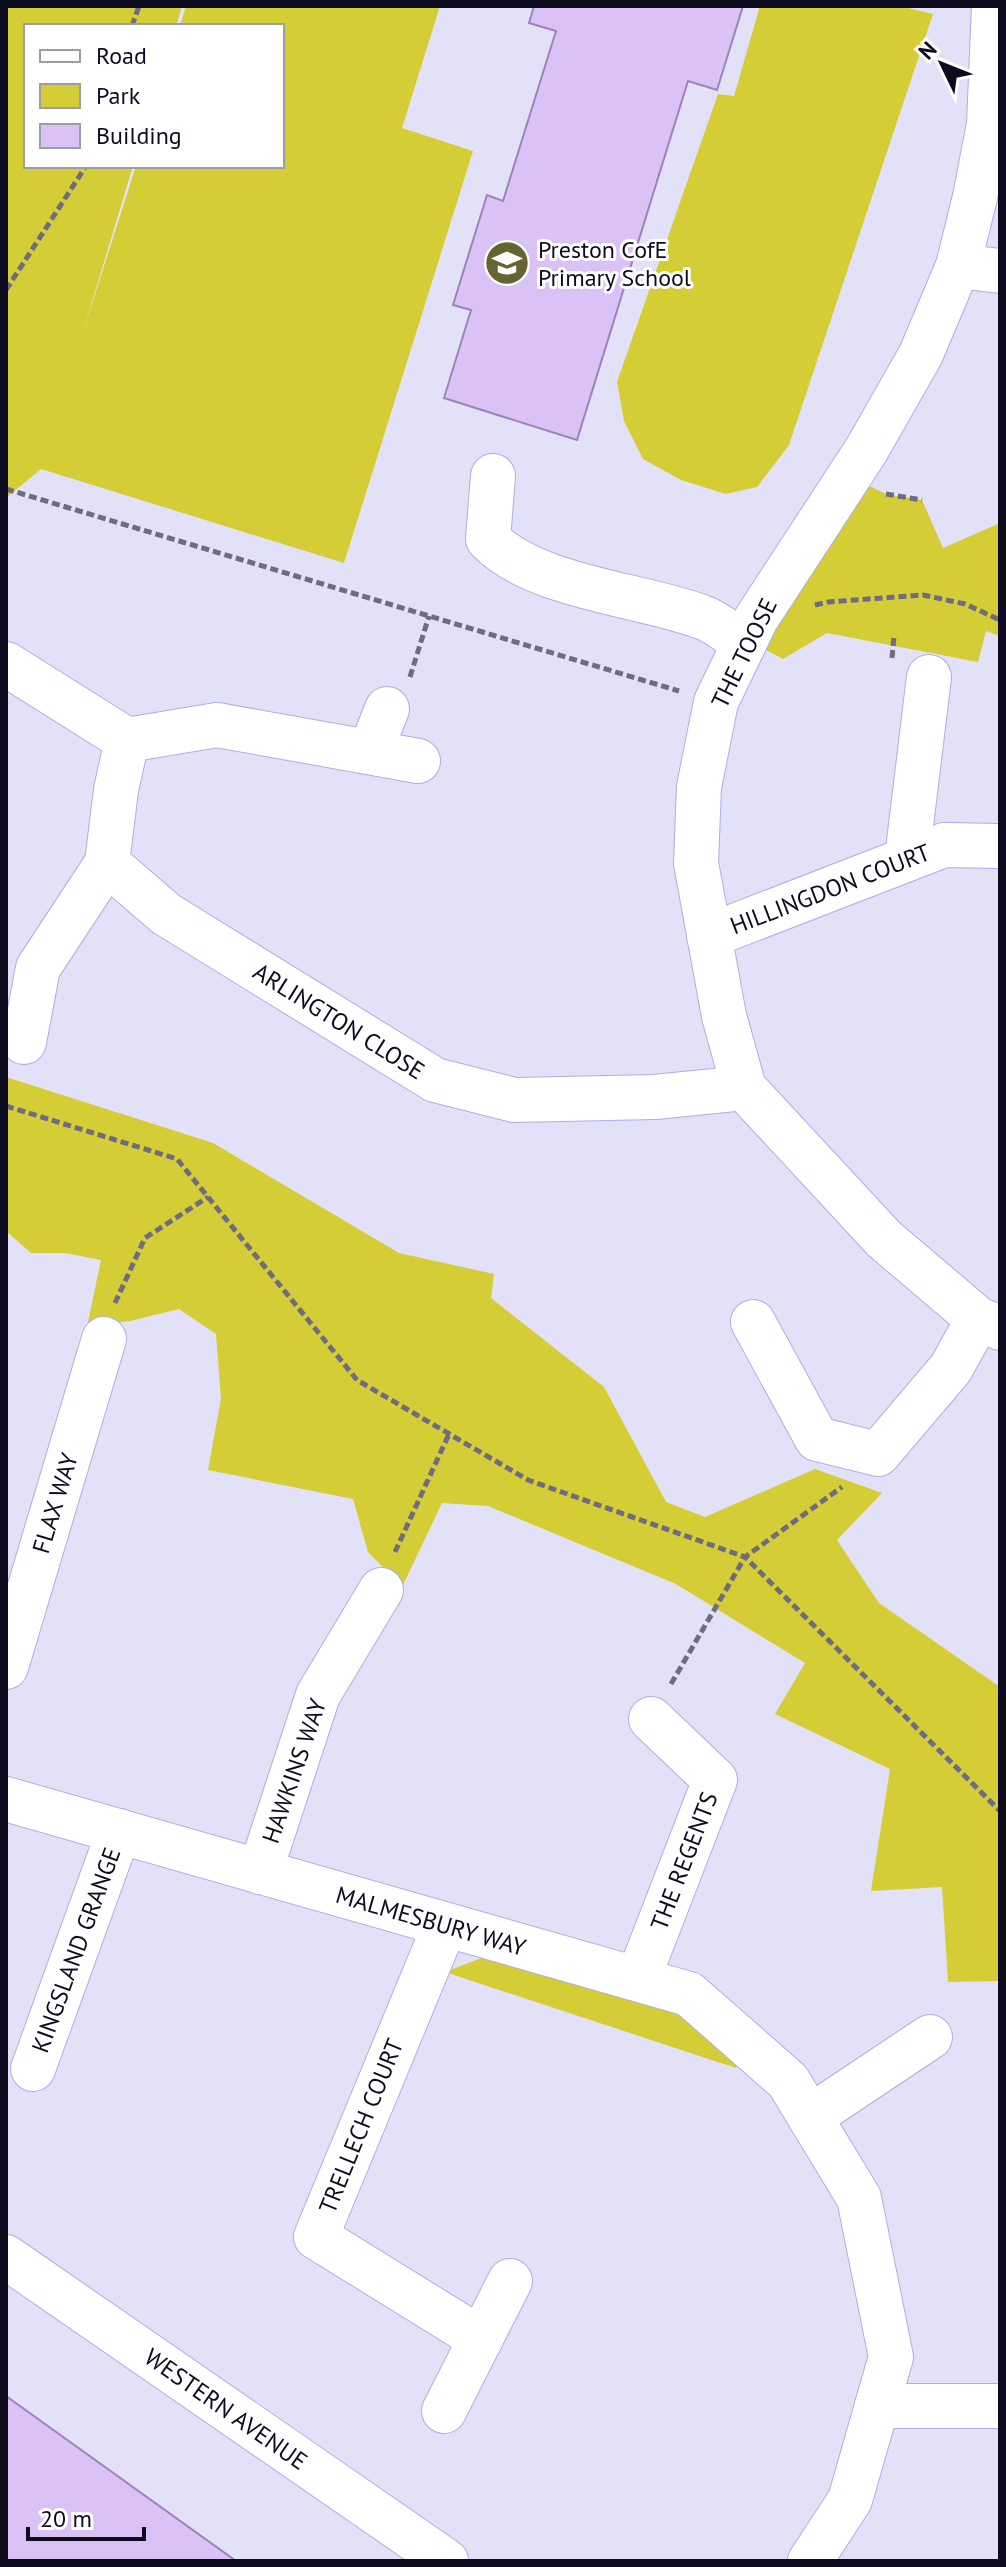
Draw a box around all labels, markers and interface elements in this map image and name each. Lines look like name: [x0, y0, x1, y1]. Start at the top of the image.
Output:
legend: [24, 24, 284, 168]
north arrow: [902, 24, 982, 104]
text: N: [912, 36, 943, 65]
text: Road: [96, 40, 147, 71]
text: Park: [96, 80, 141, 111]
text: Building: [96, 120, 182, 151]
place label: Preston CofE Primary School: [538, 234, 691, 293]
school or university icon: Preston CofE Primary School: [483, 239, 531, 287]
street label: THE TOOSE: [704, 593, 784, 713]
street label: HILLINGDON COURT: [726, 837, 934, 941]
street label: ARLINGTON CLOSE: [248, 956, 430, 1086]
street label: FLAX WAY: [25, 1448, 85, 1557]
street label: HAWKINS WAY: [255, 1694, 333, 1847]
street label: THE REGENTS: [643, 1787, 725, 1935]
street label: KINGSLAND GRANGE: [24, 1843, 128, 2057]
street label: MALMESBURY WAY: [332, 1879, 530, 1963]
street label: TRELLECH COURT: [312, 2034, 410, 2218]
street label: WESTERN AVENUE: [139, 2341, 313, 2477]
scale bar: [28, 2491, 144, 2541]
text: 20 m: [40, 2503, 92, 2534]

